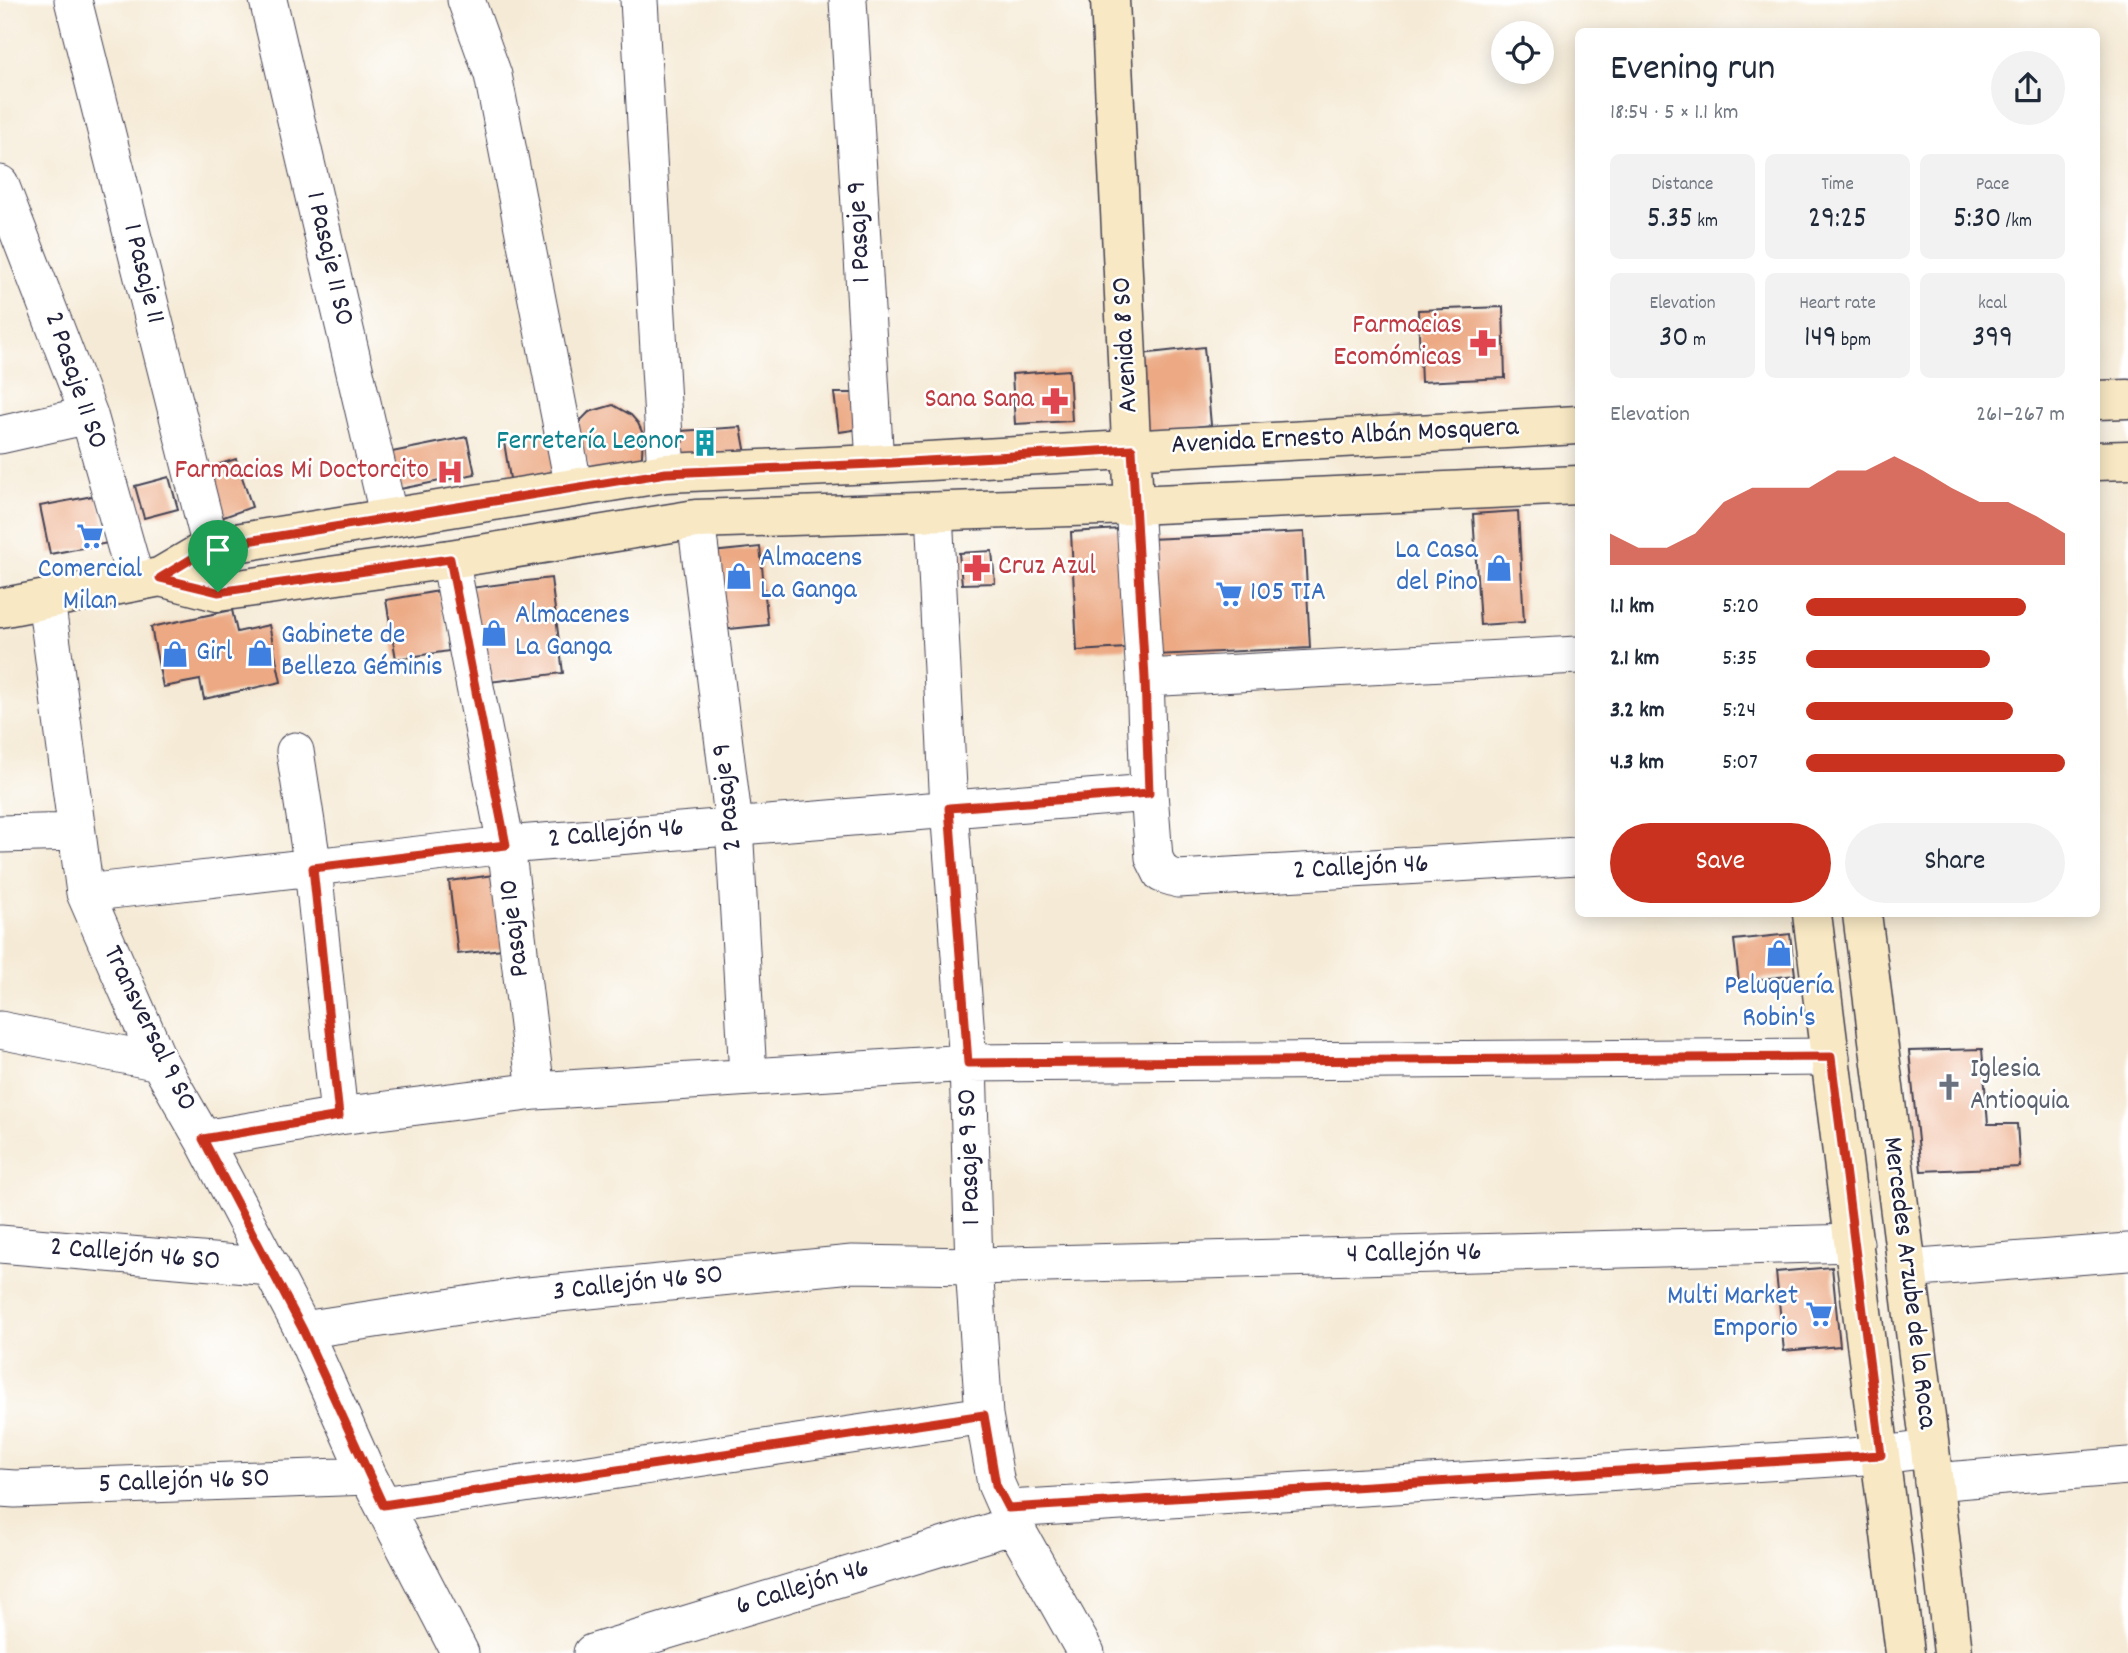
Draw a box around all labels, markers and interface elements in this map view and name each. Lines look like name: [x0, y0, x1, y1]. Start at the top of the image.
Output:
map controls: [1491, 21, 1554, 84]
button: locate: [1491, 21, 1554, 84]
text: Evening run: [1610, 43, 1775, 98]
button: share: [1991, 51, 2065, 125]
text: 18:54 · 5 × 1.1 km: [1610, 97, 1739, 130]
text: Distance: [1652, 172, 1713, 199]
text: Time: [1821, 172, 1854, 199]
text: Pace: [1976, 172, 2009, 199]
street label: 1 Pasaje 9: [838, 180, 884, 284]
street label: 1 Pasaje 11 SO: [293, 188, 363, 330]
text: 5.35: [1647, 199, 1693, 242]
text: 29:25: [1808, 199, 1867, 242]
text: 5:30: [1953, 199, 2001, 242]
text: km: [1693, 209, 1718, 236]
text: /km: [2001, 209, 2032, 236]
street label: 1 Pasaje 11: [110, 220, 174, 328]
street label: Avenida 8 SO: [1103, 276, 1151, 414]
text: Elevation: [1649, 291, 1716, 318]
text: Heart rate: [1799, 291, 1876, 318]
text: kcal: [1978, 291, 2007, 318]
street label: 2 Pasaje 11 SO: [32, 307, 116, 455]
place label: Farmacias Ecomómicas: [1333, 307, 1462, 379]
text: 30: [1659, 318, 1689, 361]
text: 149: [1804, 318, 1837, 361]
text: 399: [1972, 318, 2013, 361]
pharmacy icon: Farmacias Ecomómicas: [1468, 328, 1498, 358]
text: m: [1689, 328, 1706, 355]
text: bpm: [1837, 328, 1871, 355]
place label: Sana Sana: [924, 381, 1035, 421]
pharmacy icon: Sana Sana: [1040, 386, 1070, 416]
text: Elevation: [1610, 399, 1690, 432]
text: 261–267 m: [1976, 399, 2065, 432]
street label: Avenida Ernesto Albán Mosquera: [1170, 409, 1521, 467]
place label: Ferretería Leonor: [496, 423, 685, 463]
building icon: Ferretería Leonor: [690, 428, 720, 458]
place label: Farmacias Mi Doctorcito: [174, 452, 429, 492]
hospital icon: Farmacias Mi Doctorcito: [435, 457, 465, 487]
pin: [188, 520, 248, 592]
supermarket icon: Comercial Milan: [75, 521, 105, 551]
icon: arrive: [199, 531, 237, 569]
place label: La Casa del Pino: [1395, 532, 1479, 604]
place label: Almacens La Ganga: [760, 540, 863, 612]
place label: Cruz Azul: [998, 548, 1096, 588]
place label: Comercial Milan: [38, 551, 143, 623]
pharmacy icon: Cruz Azul: [962, 553, 992, 583]
shop icon: La Casa del Pino: [1484, 553, 1514, 583]
shop icon: Almacens La Ganga: [724, 561, 754, 591]
place label: 105 TIA: [1250, 574, 1326, 614]
supermarket icon: 105 TIA: [1214, 579, 1244, 609]
text: 1.1 km: [1610, 591, 1654, 624]
text: 5:20: [1722, 591, 1759, 624]
place label: Almacenes La Ganga: [515, 597, 630, 669]
place label: Gabinete de Belleza Géminis: [281, 617, 443, 689]
shop icon: Almacenes La Ganga: [479, 618, 509, 648]
place label: Girl: [196, 634, 233, 674]
shop icon: Gabinete de Belleza Géminis: [245, 638, 275, 668]
shop icon: Girl: [160, 639, 190, 669]
text: 2.1 km: [1610, 643, 1659, 676]
text: 5:35: [1722, 643, 1757, 676]
text: 3.2 km: [1610, 695, 1665, 728]
text: 5:24: [1722, 695, 1756, 728]
street label: 2 Pasaje 9: [703, 741, 755, 853]
text: 4.3 km: [1610, 747, 1664, 780]
text: 5:07: [1722, 747, 1758, 780]
street label: 2 Callejón 46: [547, 809, 685, 861]
button: Save: [1610, 823, 1831, 903]
button: Share: [1845, 823, 2065, 903]
street label: 2 Callejón 46: [1292, 845, 1430, 893]
street label: Pasaje 10: [490, 877, 542, 979]
shop icon: Peluquería Robin's: [1764, 938, 1794, 968]
street label: Transversal 9 SO: [91, 940, 205, 1118]
place label: Peluquería Robin's: [1724, 968, 1835, 1040]
place label: Iglesia Antioquia: [1970, 1051, 2070, 1123]
church icon: Iglesia Antioquia: [1934, 1072, 1964, 1102]
street label: 1 Pasaje 9 SO: [949, 1088, 993, 1226]
street label: Mercedes Arzube de la Roca: [1870, 1135, 1946, 1432]
street label: 2 Callejón 46 SO: [48, 1229, 222, 1283]
street label: 4 Callejón 46: [1346, 1234, 1482, 1276]
street label: 3 Callejón 46 SO: [551, 1256, 725, 1314]
place label: Multi Market Emporio: [1667, 1278, 1798, 1350]
supermarket icon: Multi Market Emporio: [1804, 1299, 1834, 1329]
street label: 5 Callejón 46 SO: [98, 1460, 270, 1506]
street label: 6 Callejón 46: [732, 1550, 874, 1628]

